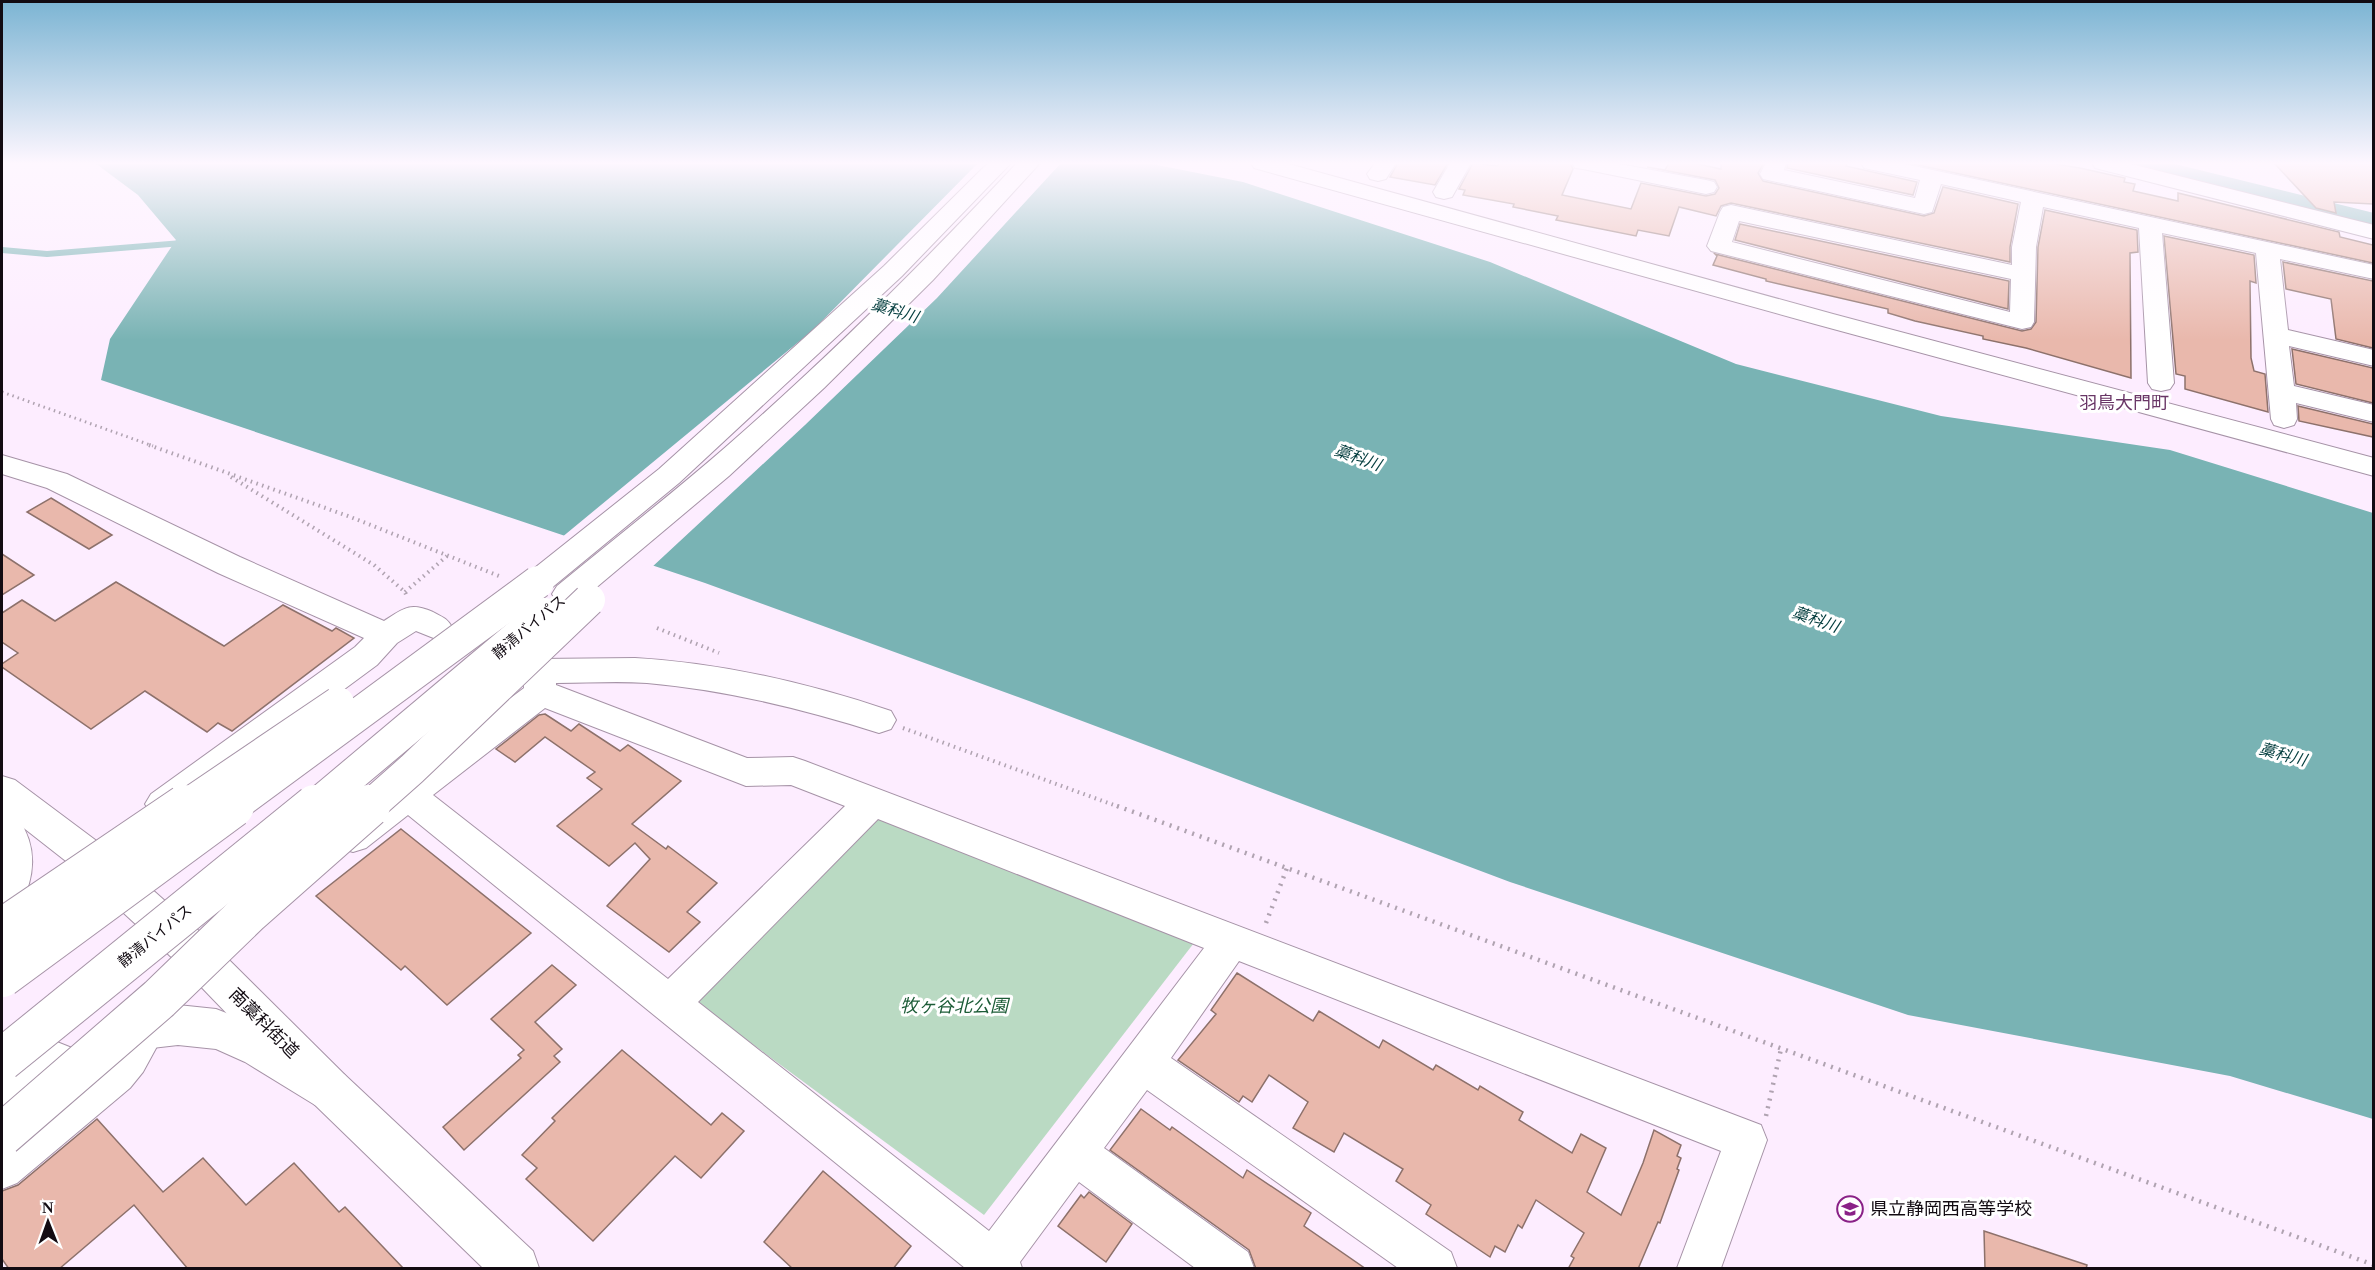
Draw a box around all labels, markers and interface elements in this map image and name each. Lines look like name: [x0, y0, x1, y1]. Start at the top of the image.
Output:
water label: 藁科川: [869, 295, 922, 326]
district label: 羽鳥大門町: [2079, 393, 2169, 413]
water label: 藁科川: [1332, 441, 1385, 474]
street label: 静清バイパス: [489, 592, 569, 662]
water label: 藁科川: [1790, 604, 1843, 636]
water label: 藁科川: [2257, 740, 2310, 769]
street label: 静清バイパス: [115, 902, 195, 970]
street label: 南藁科街道: [225, 984, 303, 1062]
park label: 牧ヶ谷北公園: [900, 996, 1011, 1016]
north arrow: [18, 1192, 78, 1252]
school or university icon: 県立静岡西高等学校: [1835, 1194, 1865, 1224]
text: N: [42, 1199, 54, 1216]
place label: 県立静岡西高等学校: [1870, 1199, 2032, 1219]

